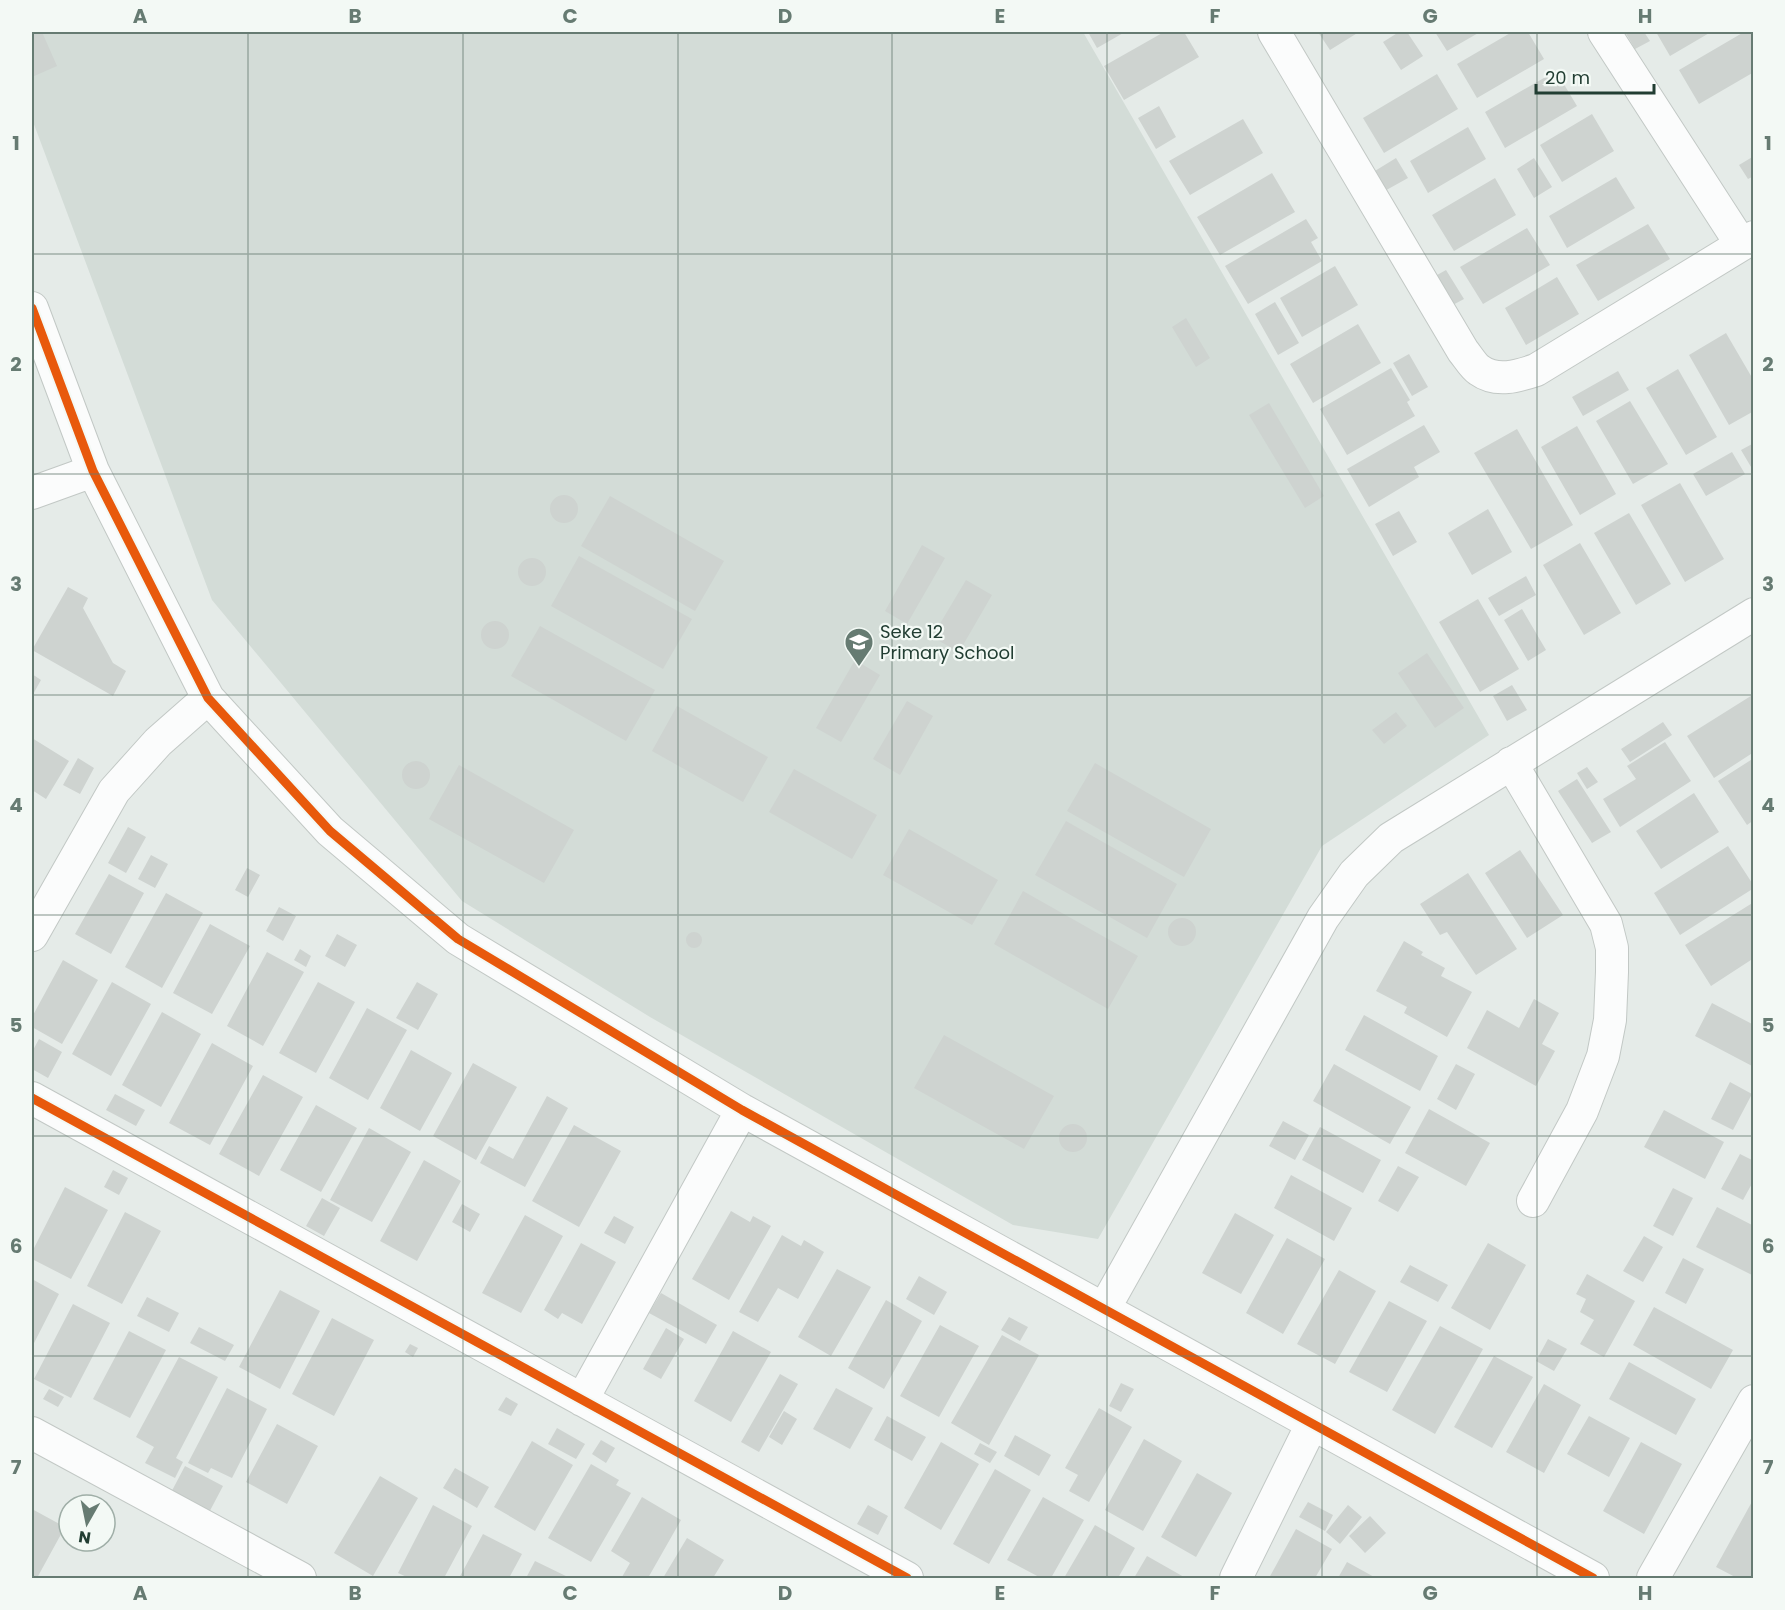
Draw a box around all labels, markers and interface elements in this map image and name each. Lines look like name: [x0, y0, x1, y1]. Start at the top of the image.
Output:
text: A: [133, 2, 148, 30]
text: B: [348, 2, 362, 30]
text: C: [562, 2, 578, 30]
text: D: [778, 2, 792, 30]
text: E: [995, 2, 1005, 30]
text: F: [1210, 2, 1221, 30]
text: G: [1422, 2, 1438, 30]
text: H: [1638, 2, 1652, 30]
scale bar: [1536, 57, 1654, 95]
text: 20 m: [1545, 65, 1590, 90]
text: 1: [12, 129, 20, 157]
text: 1: [1764, 129, 1772, 157]
text: 2: [10, 350, 22, 378]
text: 2: [1762, 350, 1774, 378]
text: 3: [10, 570, 22, 598]
text: 3: [1762, 570, 1774, 598]
place label: Seke 12 Primary School: [880, 619, 1014, 665]
school or university icon: Seke 12 Primary School: [843, 626, 875, 668]
text: 4: [9, 791, 23, 819]
text: 4: [1761, 791, 1775, 819]
text: 5: [10, 1011, 23, 1039]
text: 5: [1762, 1011, 1775, 1039]
text: 6: [10, 1232, 22, 1260]
text: 6: [1762, 1232, 1774, 1260]
text: 7: [11, 1453, 22, 1481]
text: 7: [1763, 1453, 1774, 1481]
north arrow: [57, 1493, 117, 1553]
text: N: [77, 1525, 92, 1550]
text: A: [133, 1579, 148, 1607]
text: B: [348, 1579, 362, 1607]
text: C: [562, 1579, 578, 1607]
text: D: [778, 1579, 792, 1607]
text: E: [995, 1579, 1005, 1607]
text: F: [1210, 1579, 1221, 1607]
text: G: [1422, 1579, 1438, 1607]
text: H: [1638, 1579, 1652, 1607]

